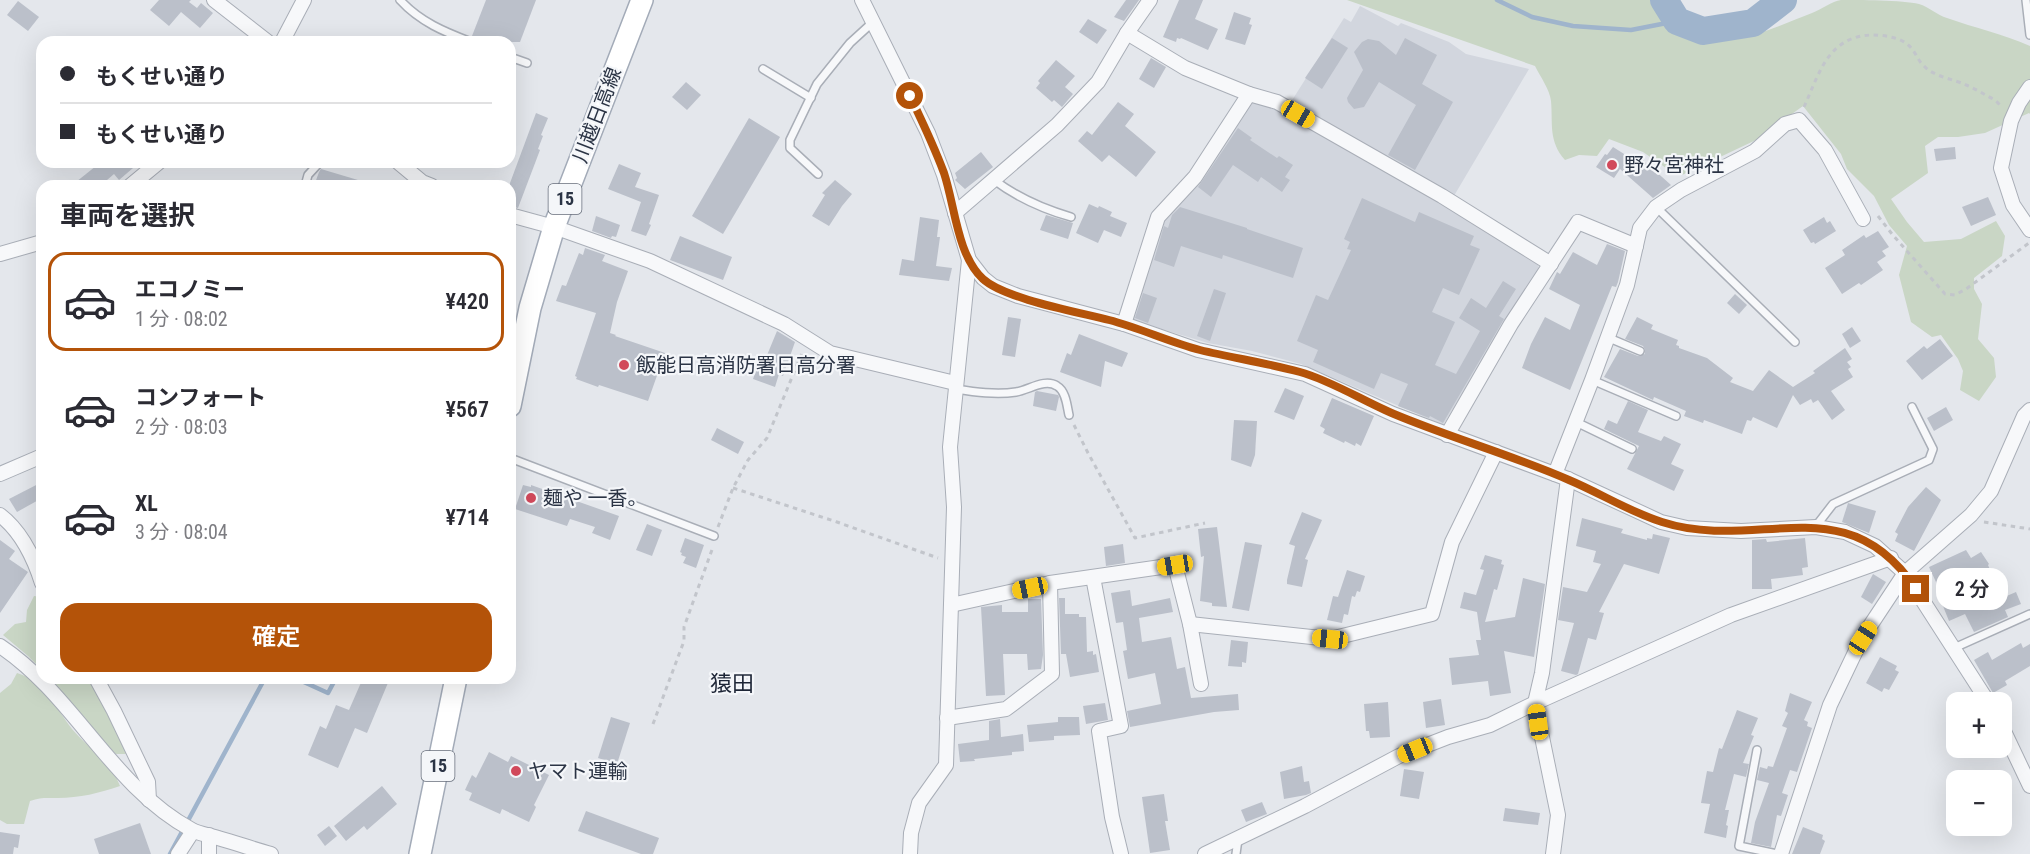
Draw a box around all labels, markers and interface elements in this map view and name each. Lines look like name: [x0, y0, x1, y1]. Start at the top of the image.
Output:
text: もくせい通り: [96, 64, 228, 89]
street label: 川越日高線: [568, 64, 626, 166]
route start: [896, 82, 923, 109]
car: [1278, 97, 1318, 131]
text: もくせい通り: [96, 122, 228, 147]
place label: 野々宮神社: [1624, 153, 1724, 177]
marker: 野々宮神社: [1605, 158, 1619, 172]
road number: 15: [548, 184, 582, 214]
text: 車両を選択: [60, 200, 195, 232]
icon: car: [63, 275, 117, 329]
text: エコノミー: [135, 277, 245, 302]
text: ¥420: [445, 289, 489, 314]
text: 1 分 · 08:02: [135, 307, 228, 331]
place label: 飯能日高消防署日高分署: [636, 353, 856, 377]
marker: 飯能日高消防署日高分署: [617, 358, 631, 372]
icon: car: [63, 383, 117, 437]
text: コンフォート: [135, 385, 266, 410]
text: ¥567: [445, 397, 489, 422]
text: 2 分 · 08:03: [135, 415, 228, 439]
place label: 麺や 一香。: [543, 486, 648, 510]
icon: car: [63, 491, 117, 545]
text: XL: [135, 491, 158, 516]
marker: 麺や 一香。: [524, 491, 538, 505]
text: ¥714: [445, 505, 489, 530]
text: 3 分 · 08:04: [135, 520, 228, 544]
car: [1156, 553, 1194, 577]
callout: 2 分: [1937, 568, 2009, 610]
car: [1011, 575, 1049, 601]
route end: [1902, 575, 1929, 602]
text: 2 分: [1955, 577, 1989, 601]
button: 確定: [60, 603, 492, 672]
car: [1846, 618, 1880, 658]
car: [1311, 628, 1349, 650]
district label: 猿田: [710, 671, 754, 696]
map controls: [1946, 692, 2012, 836]
button: +: [1946, 692, 2012, 758]
car: [1527, 703, 1549, 741]
car: [1395, 735, 1435, 765]
road number: 15: [422, 751, 454, 781]
place label: ヤマト運輸: [528, 759, 628, 783]
marker: ヤマト運輸: [509, 764, 523, 778]
button: −: [1946, 770, 2012, 836]

